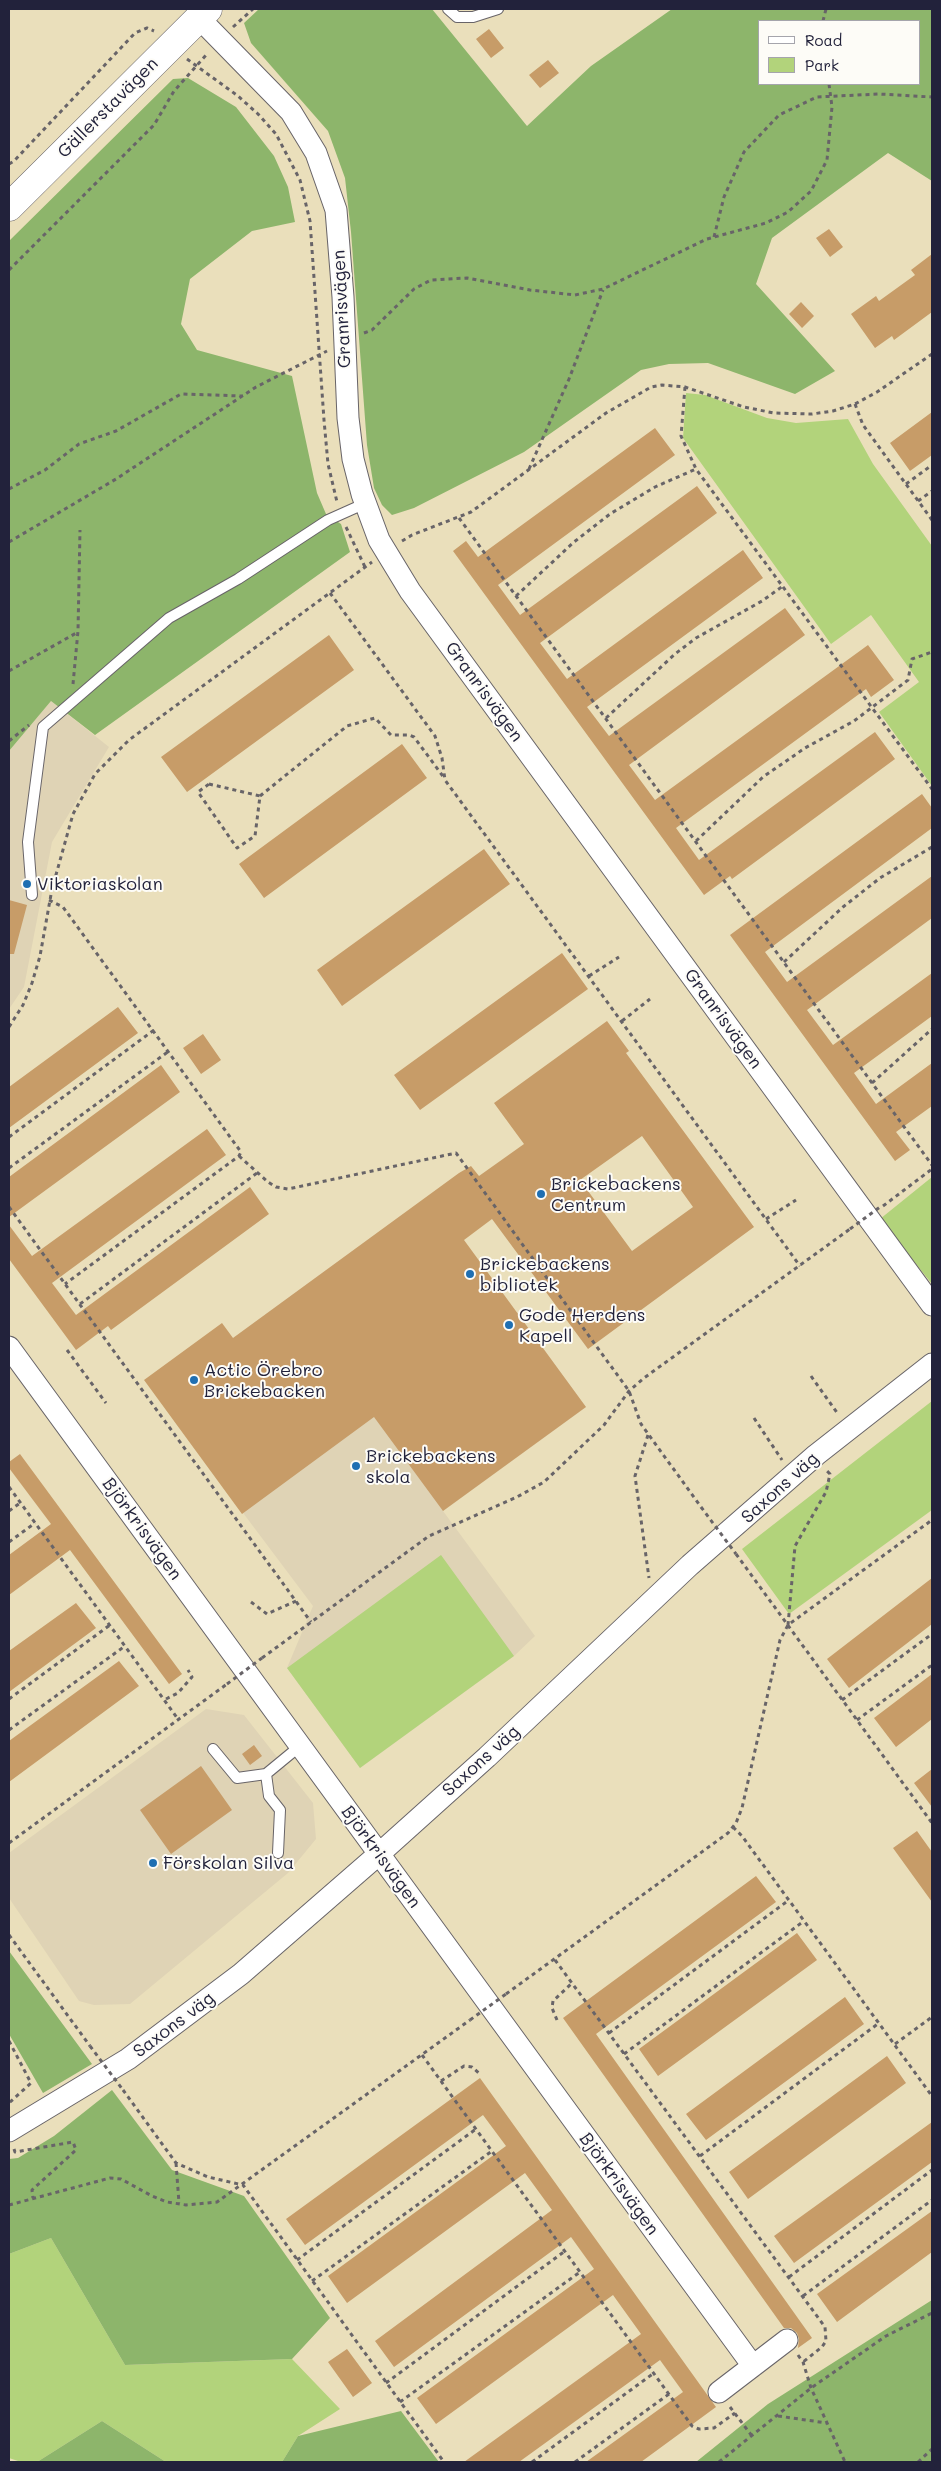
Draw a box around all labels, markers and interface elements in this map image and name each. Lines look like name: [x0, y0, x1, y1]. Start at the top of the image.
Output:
legend: [758, 20, 921, 85]
text: Road: [805, 30, 842, 50]
street label: Gällerstavägen: [53, 53, 163, 163]
text: Park: [805, 55, 839, 75]
street label: Granrisvägen: [328, 249, 356, 369]
street label: Granrisvägen: [440, 638, 528, 746]
place label: Viktoriaskolan: [37, 873, 163, 895]
marker: Viktoriaskolan: [21, 878, 33, 890]
street label: Granrisvägen: [679, 965, 767, 1073]
place label: Brickebackens Centrum: [551, 1173, 681, 1216]
marker: Brickebackens Centrum: [535, 1188, 547, 1200]
place label: Brickebackens bibliotek: [480, 1253, 610, 1296]
marker: Brickebackens bibliotek: [464, 1268, 476, 1280]
place label: Gode Herdens Kapell: [519, 1304, 646, 1346]
marker: Gode Herdens Kapell: [503, 1319, 515, 1331]
place label: Actic Örebro Brickebacken: [204, 1359, 325, 1402]
marker: Actic Örebro Brickebacken: [188, 1374, 200, 1386]
place label: Brickebackens skola: [366, 1445, 496, 1488]
street label: Saxons väg: [737, 1448, 823, 1528]
marker: Brickebackens skola: [350, 1460, 362, 1472]
street label: Björkrisvägen: [98, 1474, 186, 1584]
street label: Saxons väg: [438, 1721, 524, 1801]
street label: Björkrisvägen: [337, 1802, 425, 1912]
place label: Förskolan Silva: [163, 1852, 294, 1874]
marker: Förskolan Silva: [147, 1857, 159, 1869]
street label: Saxons väg: [129, 1987, 219, 2063]
street label: Björkrisvägen: [575, 2129, 663, 2239]

